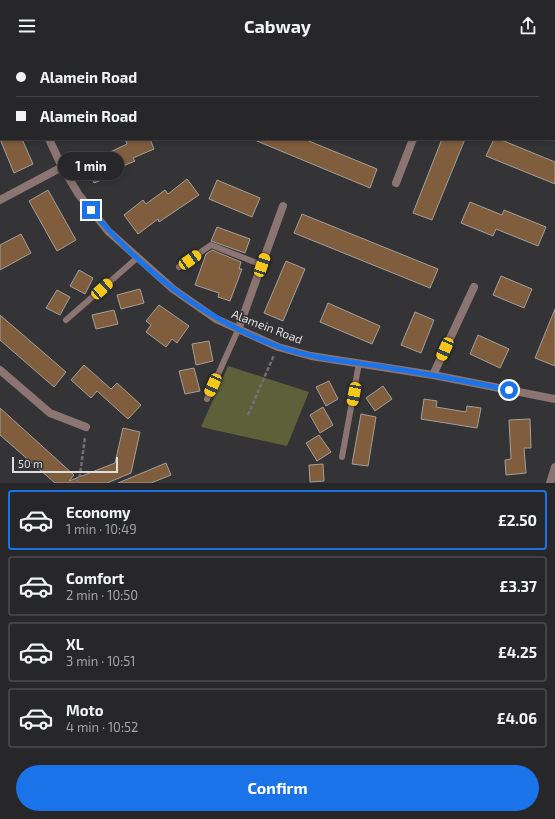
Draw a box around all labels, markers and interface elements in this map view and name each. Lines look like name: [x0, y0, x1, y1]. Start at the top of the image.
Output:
icon: menu: [16, 15, 38, 37]
text: Cabway: [244, 15, 311, 37]
icon: share: [517, 15, 539, 37]
text: Alamein Road: [40, 68, 137, 86]
text: Alamein Road: [40, 107, 137, 125]
callout: 1 min: [58, 152, 124, 180]
text: 1 min: [75, 158, 107, 174]
route end: [82, 201, 100, 219]
car: [177, 248, 203, 272]
car: [252, 252, 272, 278]
car: [89, 277, 115, 301]
street label: Alamein Road: [230, 306, 305, 346]
car: [435, 336, 455, 362]
car: [203, 372, 223, 398]
car: [346, 381, 362, 407]
route start: [500, 381, 518, 399]
scale bar: [12, 455, 118, 474]
text: 50 m: [18, 457, 43, 470]
icon: car: [18, 502, 54, 538]
text: Economy: [66, 503, 131, 521]
text: £2.50: [498, 511, 537, 529]
text: 1 min · 10:49: [66, 521, 137, 537]
icon: car: [18, 568, 54, 604]
text: Comfort: [66, 569, 124, 587]
text: £3.37: [500, 577, 537, 595]
text: 2 min · 10:50: [66, 587, 138, 603]
icon: car: [18, 634, 54, 670]
text: XL: [66, 635, 84, 653]
text: £4.25: [498, 643, 537, 661]
text: 3 min · 10:51: [66, 653, 135, 669]
icon: car: [18, 700, 54, 736]
text: Moto: [66, 701, 104, 719]
text: £4.06: [497, 709, 537, 727]
text: 4 min · 10:52: [66, 719, 138, 735]
button: Confirm: [16, 765, 539, 811]

